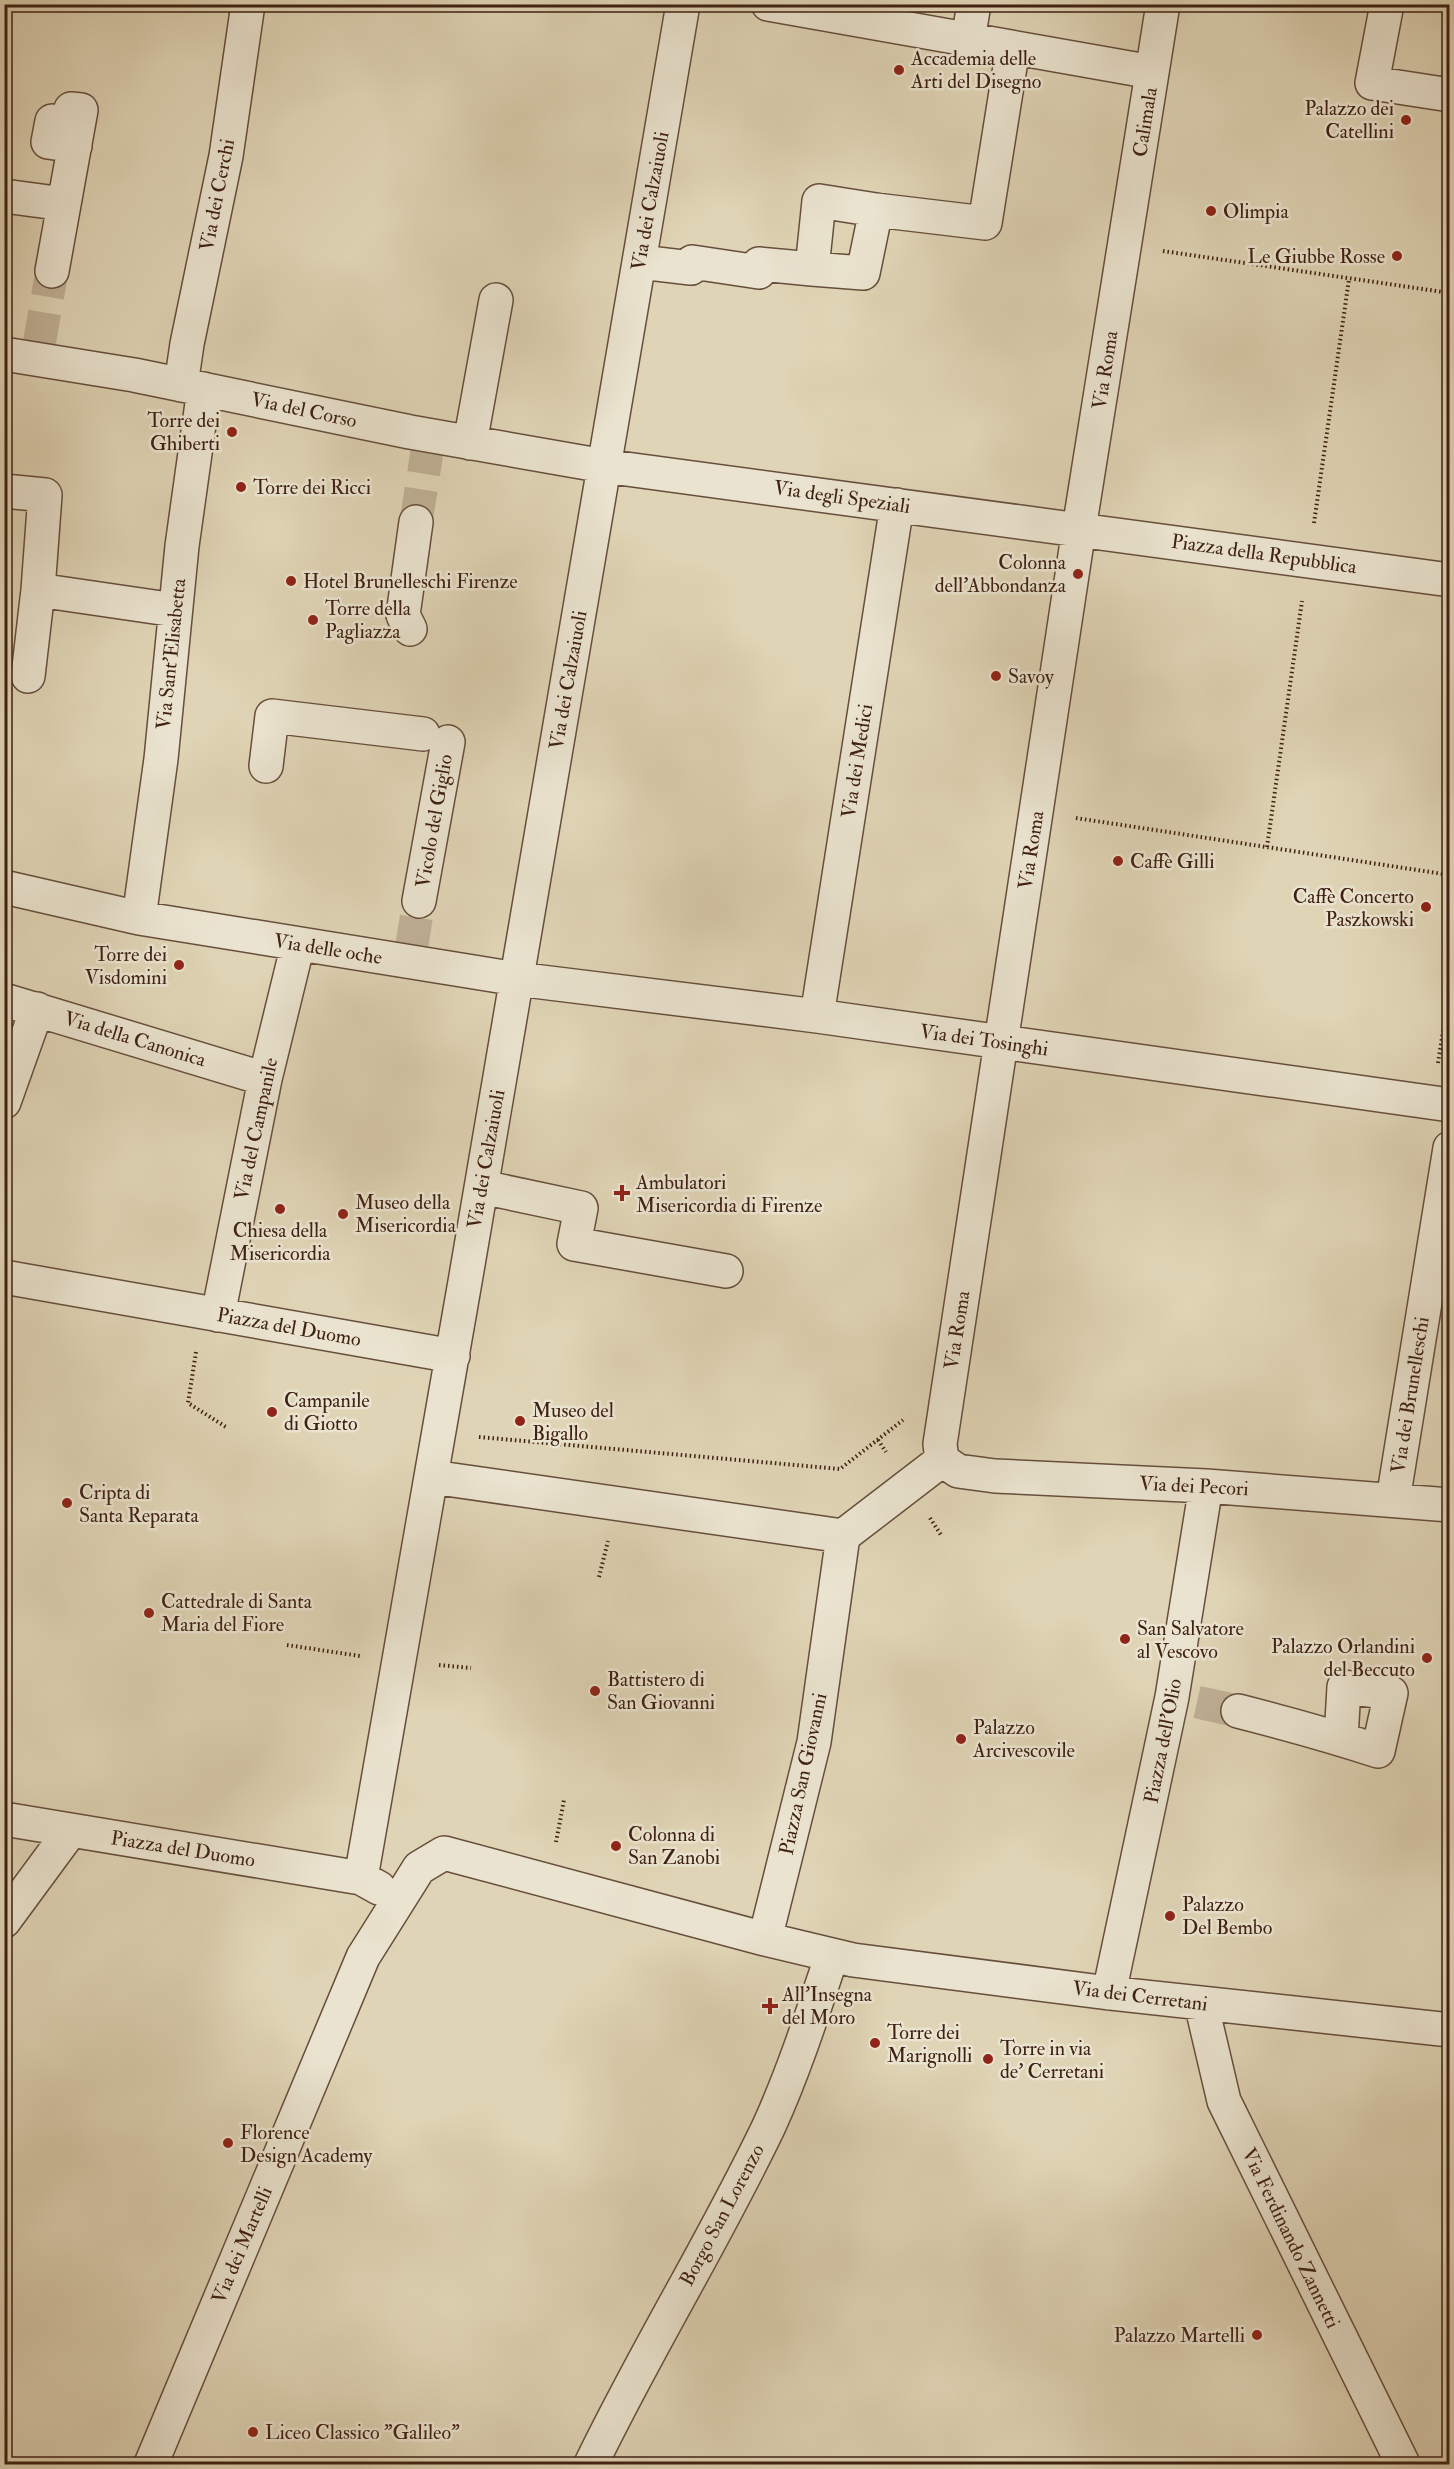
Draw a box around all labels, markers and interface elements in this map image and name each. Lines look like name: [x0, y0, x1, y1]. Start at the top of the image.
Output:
place label: Accademia delle Arti del Disegno: [910, 46, 1041, 94]
marker: Accademia delle Arti del Disegno: [892, 63, 906, 77]
street label: Calimala: [1127, 85, 1163, 159]
place label: Palazzo dei Catellini: [1304, 96, 1394, 144]
marker: Palazzo dei Catellini: [1399, 113, 1413, 127]
street label: Via dei Calzaiuoli: [625, 129, 675, 273]
street label: Via dei Cerchi: [194, 137, 240, 253]
place label: Olimpia: [1223, 199, 1289, 225]
marker: Olimpia: [1204, 204, 1218, 218]
place label: Le Giubbe Rosse: [1248, 244, 1385, 269]
marker: Le Giubbe Rosse: [1390, 249, 1404, 263]
street label: Via Roma: [1086, 328, 1124, 411]
street label: Via del Corso: [249, 387, 359, 433]
place label: Torre dei Ghiberti: [147, 408, 220, 456]
marker: Torre dei Ghiberti: [225, 425, 239, 439]
place label: Torre dei Ricci: [253, 475, 371, 500]
street label: Via degli Speziali: [772, 475, 912, 520]
marker: Torre dei Ricci: [234, 480, 248, 494]
street label: Piazza della Repubblica: [1170, 529, 1359, 580]
place label: Colonna dell’Abbondanza: [935, 550, 1067, 598]
marker: Colonna dell’Abbondanza: [1071, 567, 1085, 581]
place label: Hotel Brunelleschi Firenze: [303, 569, 518, 594]
marker: Hotel Brunelleschi Firenze: [284, 574, 298, 588]
street label: Via Sant'Elisabetta: [151, 576, 191, 731]
place label: Torre della Pagliazza: [325, 596, 412, 644]
street label: Via dei Calzaiuoli: [543, 608, 593, 752]
marker: Torre della Pagliazza: [306, 613, 320, 627]
place label: Savoy: [1008, 664, 1055, 689]
marker: Savoy: [989, 669, 1003, 683]
street label: Via dei Medici: [836, 702, 878, 820]
street label: Vicolo del Giglio: [410, 752, 458, 890]
street label: Via Roma: [1012, 808, 1050, 891]
place label: Caffè Gilli: [1130, 849, 1214, 874]
marker: Caffè Gilli: [1111, 854, 1125, 868]
place label: Caffè Concerto Paszkowski: [1293, 884, 1414, 932]
marker: Caffè Concerto Paszkowski: [1419, 900, 1433, 914]
street label: Via delle oche: [272, 928, 384, 970]
place label: Torre dei Visdomini: [85, 942, 167, 990]
marker: Torre dei Visdomini: [172, 958, 186, 972]
street label: Via della Canonica: [61, 1006, 210, 1073]
street label: Via dei Tosinghi: [918, 1019, 1050, 1061]
street label: Via del Campanile: [229, 1055, 284, 1203]
street label: Via dei Calzaiuoli: [461, 1087, 511, 1231]
place label: Ambulatori Misericordia di Firenze: [635, 1170, 822, 1218]
marker: Ambulatori Misericordia di Firenze: [613, 1184, 631, 1202]
place label: Museo della Misericordia: [355, 1190, 457, 1238]
marker: Chiesa della Misericordia: [273, 1202, 287, 1216]
marker: Museo della Misericordia: [336, 1207, 350, 1221]
place label: Chiesa della Misericordia: [230, 1218, 331, 1266]
street label: Via Roma: [938, 1288, 976, 1371]
street label: Piazza del Duomo: [215, 1302, 363, 1352]
street label: Via dei Brunelleschi: [1385, 1315, 1435, 1475]
place label: Campanile di Giotto: [284, 1388, 370, 1436]
place label: Museo del Bigallo: [532, 1398, 614, 1446]
marker: Campanile di Giotto: [265, 1405, 279, 1419]
marker: Museo del Bigallo: [513, 1414, 527, 1428]
street label: Via dei Pecori: [1139, 1471, 1249, 1501]
place label: Cripta di Santa Reparata: [79, 1480, 199, 1529]
marker: Cripta di Santa Reparata: [60, 1496, 74, 1510]
place label: Cattedrale di Santa Maria del Fiore: [161, 1589, 313, 1637]
marker: Cattedrale di Santa Maria del Fiore: [142, 1606, 156, 1620]
place label: San Salvatore al Vescovo: [1137, 1616, 1244, 1664]
marker: San Salvatore al Vescovo: [1118, 1632, 1132, 1646]
place label: Palazzo Orlandini del Beccuto: [1271, 1634, 1415, 1682]
marker: Palazzo Orlandini del Beccuto: [1420, 1651, 1434, 1665]
place label: Battistero di San Giovanni: [607, 1667, 715, 1715]
street label: Piazza dell'Olio: [1139, 1676, 1187, 1806]
marker: Battistero di San Giovanni: [588, 1684, 602, 1698]
street label: Piazza San Giovanni: [774, 1691, 832, 1857]
place label: Palazzo Arcivescovile: [972, 1715, 1075, 1763]
marker: Palazzo Arcivescovile: [954, 1732, 968, 1746]
place label: Colonna di San Zanobi: [628, 1822, 720, 1870]
street label: Piazza del Duomo: [109, 1825, 257, 1873]
marker: Colonna di San Zanobi: [609, 1839, 623, 1853]
place label: Palazzo Del Bembo: [1182, 1892, 1272, 1940]
marker: Palazzo Del Bembo: [1163, 1909, 1177, 1923]
street label: Via dei Cerretani: [1071, 1975, 1209, 2017]
place label: All'Insegna del Moro: [781, 1982, 873, 2030]
marker: All'Insegna del Moro: [763, 1999, 777, 2013]
place label: Torre dei Marignolli: [887, 2020, 972, 2068]
marker: Torre dei Marignolli: [868, 2036, 882, 2050]
place label: Torre in via de' Cerretani: [1000, 2036, 1104, 2084]
marker: Torre in via de' Cerretani: [981, 2052, 995, 2066]
place label: Florence Design Academy: [240, 2120, 374, 2168]
marker: Florence Design Academy: [221, 2136, 235, 2150]
street label: Borgo San Lorenzo: [674, 2140, 770, 2290]
street label: Via Ferdinando Zannetti: [1236, 2144, 1346, 2332]
street label: Via dei Martelli: [206, 2183, 278, 2307]
place label: Palazzo Martelli: [1114, 2323, 1245, 2348]
marker: Palazzo Martelli: [1250, 2328, 1264, 2342]
place label: Liceo Classico "Galileo": [265, 2420, 460, 2445]
marker: Liceo Classico "Galileo": [246, 2425, 260, 2439]

